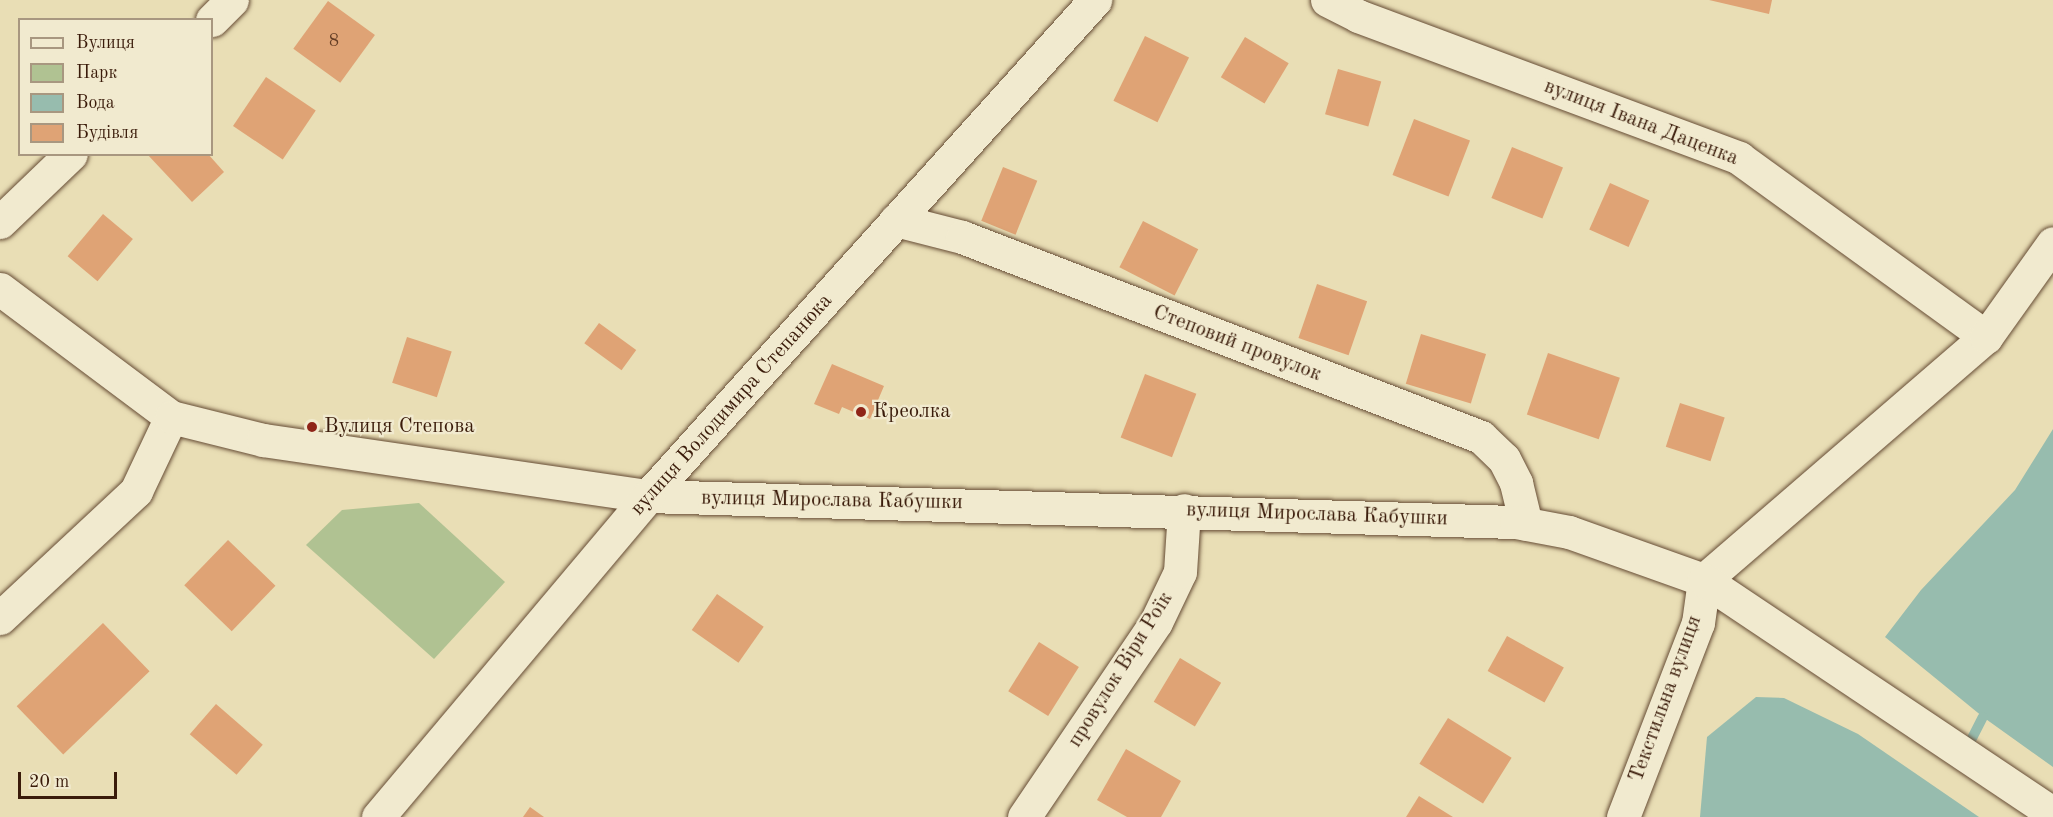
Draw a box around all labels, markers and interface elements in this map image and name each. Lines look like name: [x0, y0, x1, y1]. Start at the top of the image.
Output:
legend: [18, 18, 213, 156]
house number: 8: [329, 30, 339, 52]
text: Вулиця: [76, 34, 135, 52]
text: Парк: [76, 64, 117, 82]
street label: вулиця Івана Даценка: [1540, 74, 1742, 172]
text: Вода: [76, 94, 115, 112]
text: Будівля: [76, 124, 138, 142]
street label: вулиця Володимира Степанюка: [626, 289, 838, 521]
street label: Степовий провулок: [1149, 300, 1325, 388]
place label: Креолка: [873, 399, 951, 425]
marker: Креолка: [854, 405, 868, 419]
place label: Вулиця Степова: [324, 414, 475, 440]
marker: Вулиця Степова: [305, 420, 319, 434]
street label: вулиця Мирослава Кабушки: [701, 486, 963, 516]
street label: вулиця Мирослава Кабушки: [1186, 498, 1448, 532]
street label: провулок Віри Роїк: [1063, 588, 1179, 752]
street label: Текстильна вулиця: [1624, 612, 1708, 786]
scale bar: [21, 760, 120, 798]
text: 20 m: [29, 773, 69, 791]

